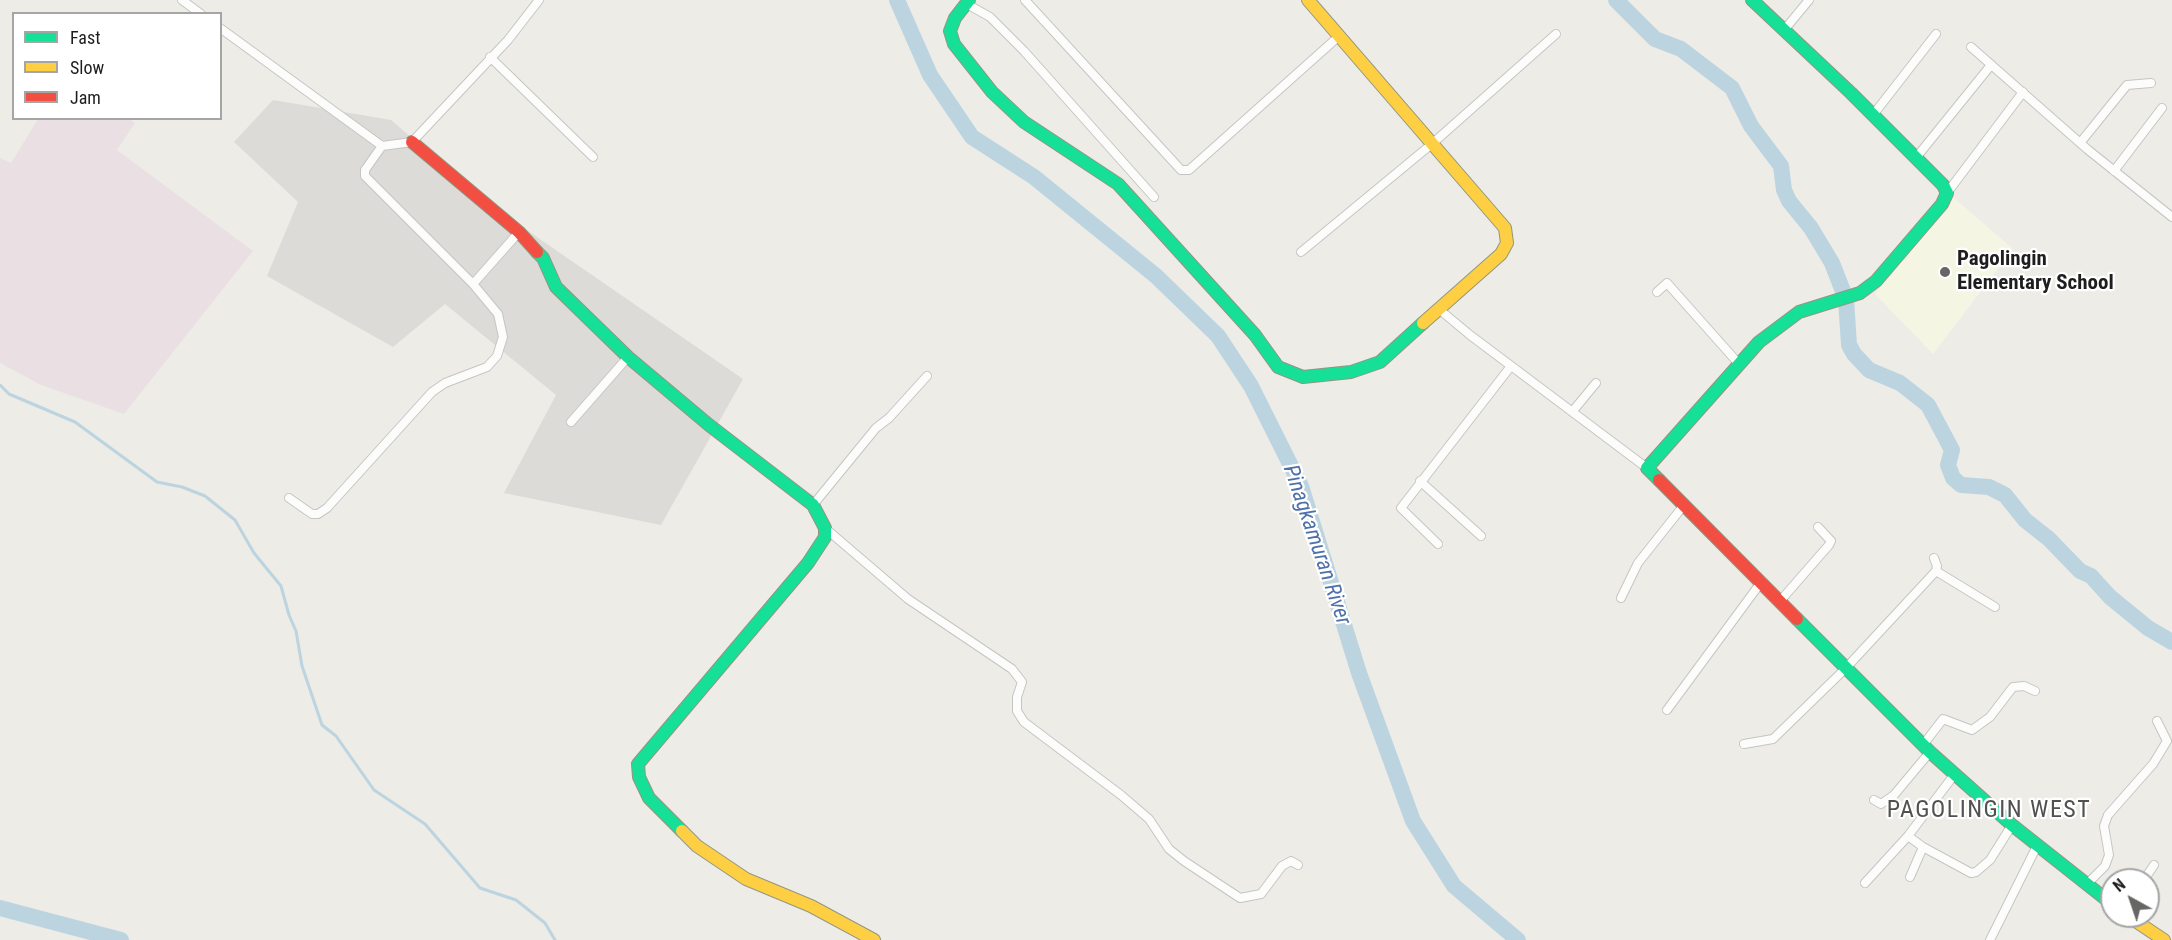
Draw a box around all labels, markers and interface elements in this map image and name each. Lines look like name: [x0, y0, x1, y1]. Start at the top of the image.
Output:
legend: [12, 12, 222, 120]
text: Fast: [70, 27, 101, 48]
text: Slow: [70, 57, 104, 78]
text: Jam: [70, 87, 101, 108]
place label: Pagolingin Elementary School: [1957, 247, 2114, 297]
marker: Pagolingin Elementary School: [1938, 265, 1952, 279]
water label: Pinagkamuran River: [1276, 462, 1356, 628]
district label: PAGOLINGIN WEST: [1887, 797, 2091, 825]
north arrow: [2100, 868, 2160, 928]
text: N: [2110, 875, 2129, 896]

